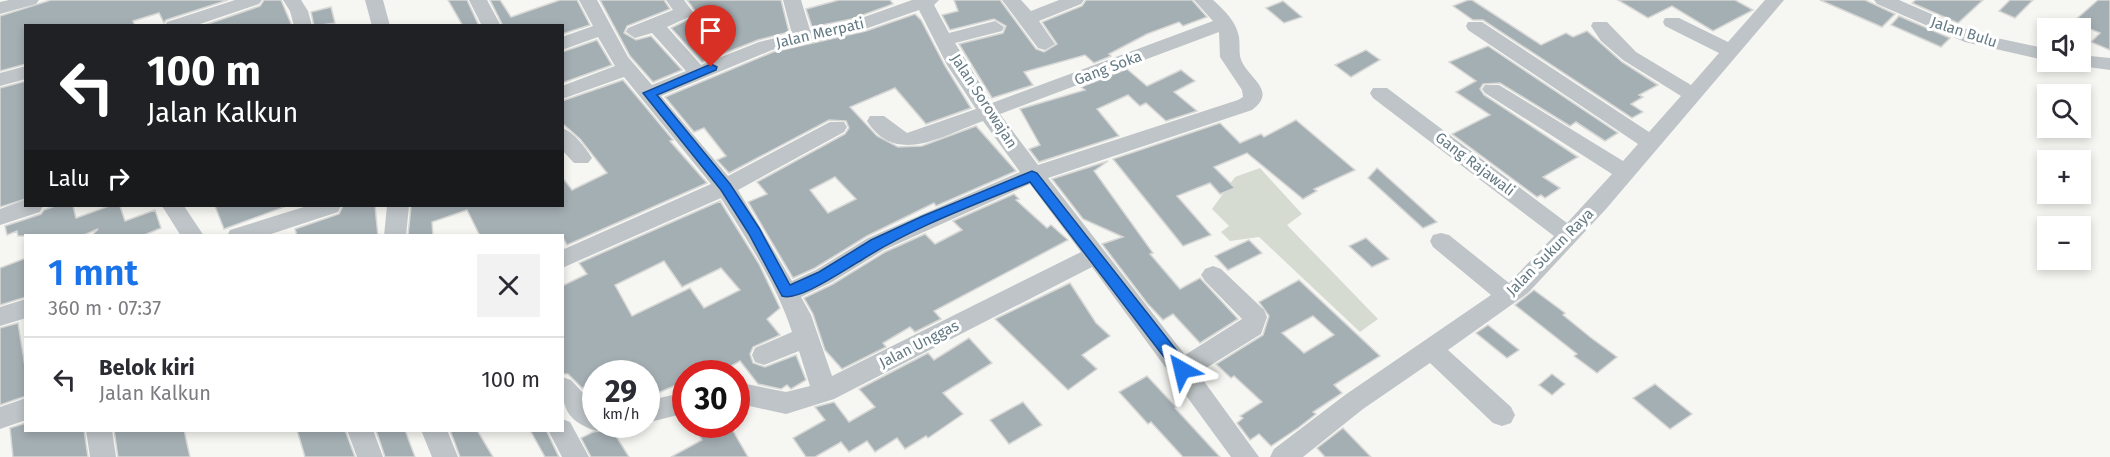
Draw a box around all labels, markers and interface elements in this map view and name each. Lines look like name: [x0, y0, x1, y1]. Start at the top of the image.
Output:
pin: [685, 5, 736, 67]
street label: Jalan Bulu: [1928, 13, 2000, 51]
icon: arrive: [694, 14, 727, 47]
street label: Jalan Merpati: [774, 14, 866, 52]
map controls: [2037, 18, 2091, 270]
button: sound: [2037, 18, 2091, 72]
text: 100 m: [147, 46, 261, 96]
street label: Gang Soka: [1072, 47, 1144, 89]
icon: left: [48, 48, 126, 126]
street label: Jalan Sorowajan: [947, 51, 1021, 151]
button: search: [2037, 84, 2091, 138]
text: Jalan Kalkun: [147, 97, 298, 129]
street label: Gang Rajawali: [1432, 128, 1518, 200]
button: +: [2037, 150, 2091, 204]
icon: right: [102, 162, 135, 195]
text: Lalu: [48, 165, 90, 192]
street label: Jalan Sukun Raya: [1503, 205, 1597, 299]
button: −: [2037, 216, 2091, 270]
text: 1 mnt: [48, 251, 138, 295]
button: close: [477, 254, 540, 317]
text: 360 m · 07:37: [48, 296, 161, 320]
street label: Jalan Unggas: [876, 316, 962, 372]
position arrow: [1150, 338, 1214, 402]
text: Belok kiri: [99, 354, 195, 381]
speed limit sign: 30: [672, 360, 750, 438]
icon: left: [48, 363, 81, 396]
text: 100 m: [481, 366, 540, 393]
text: 29: [605, 374, 637, 410]
text: Jalan Kalkun: [99, 381, 211, 405]
text: km/h: [602, 405, 640, 423]

